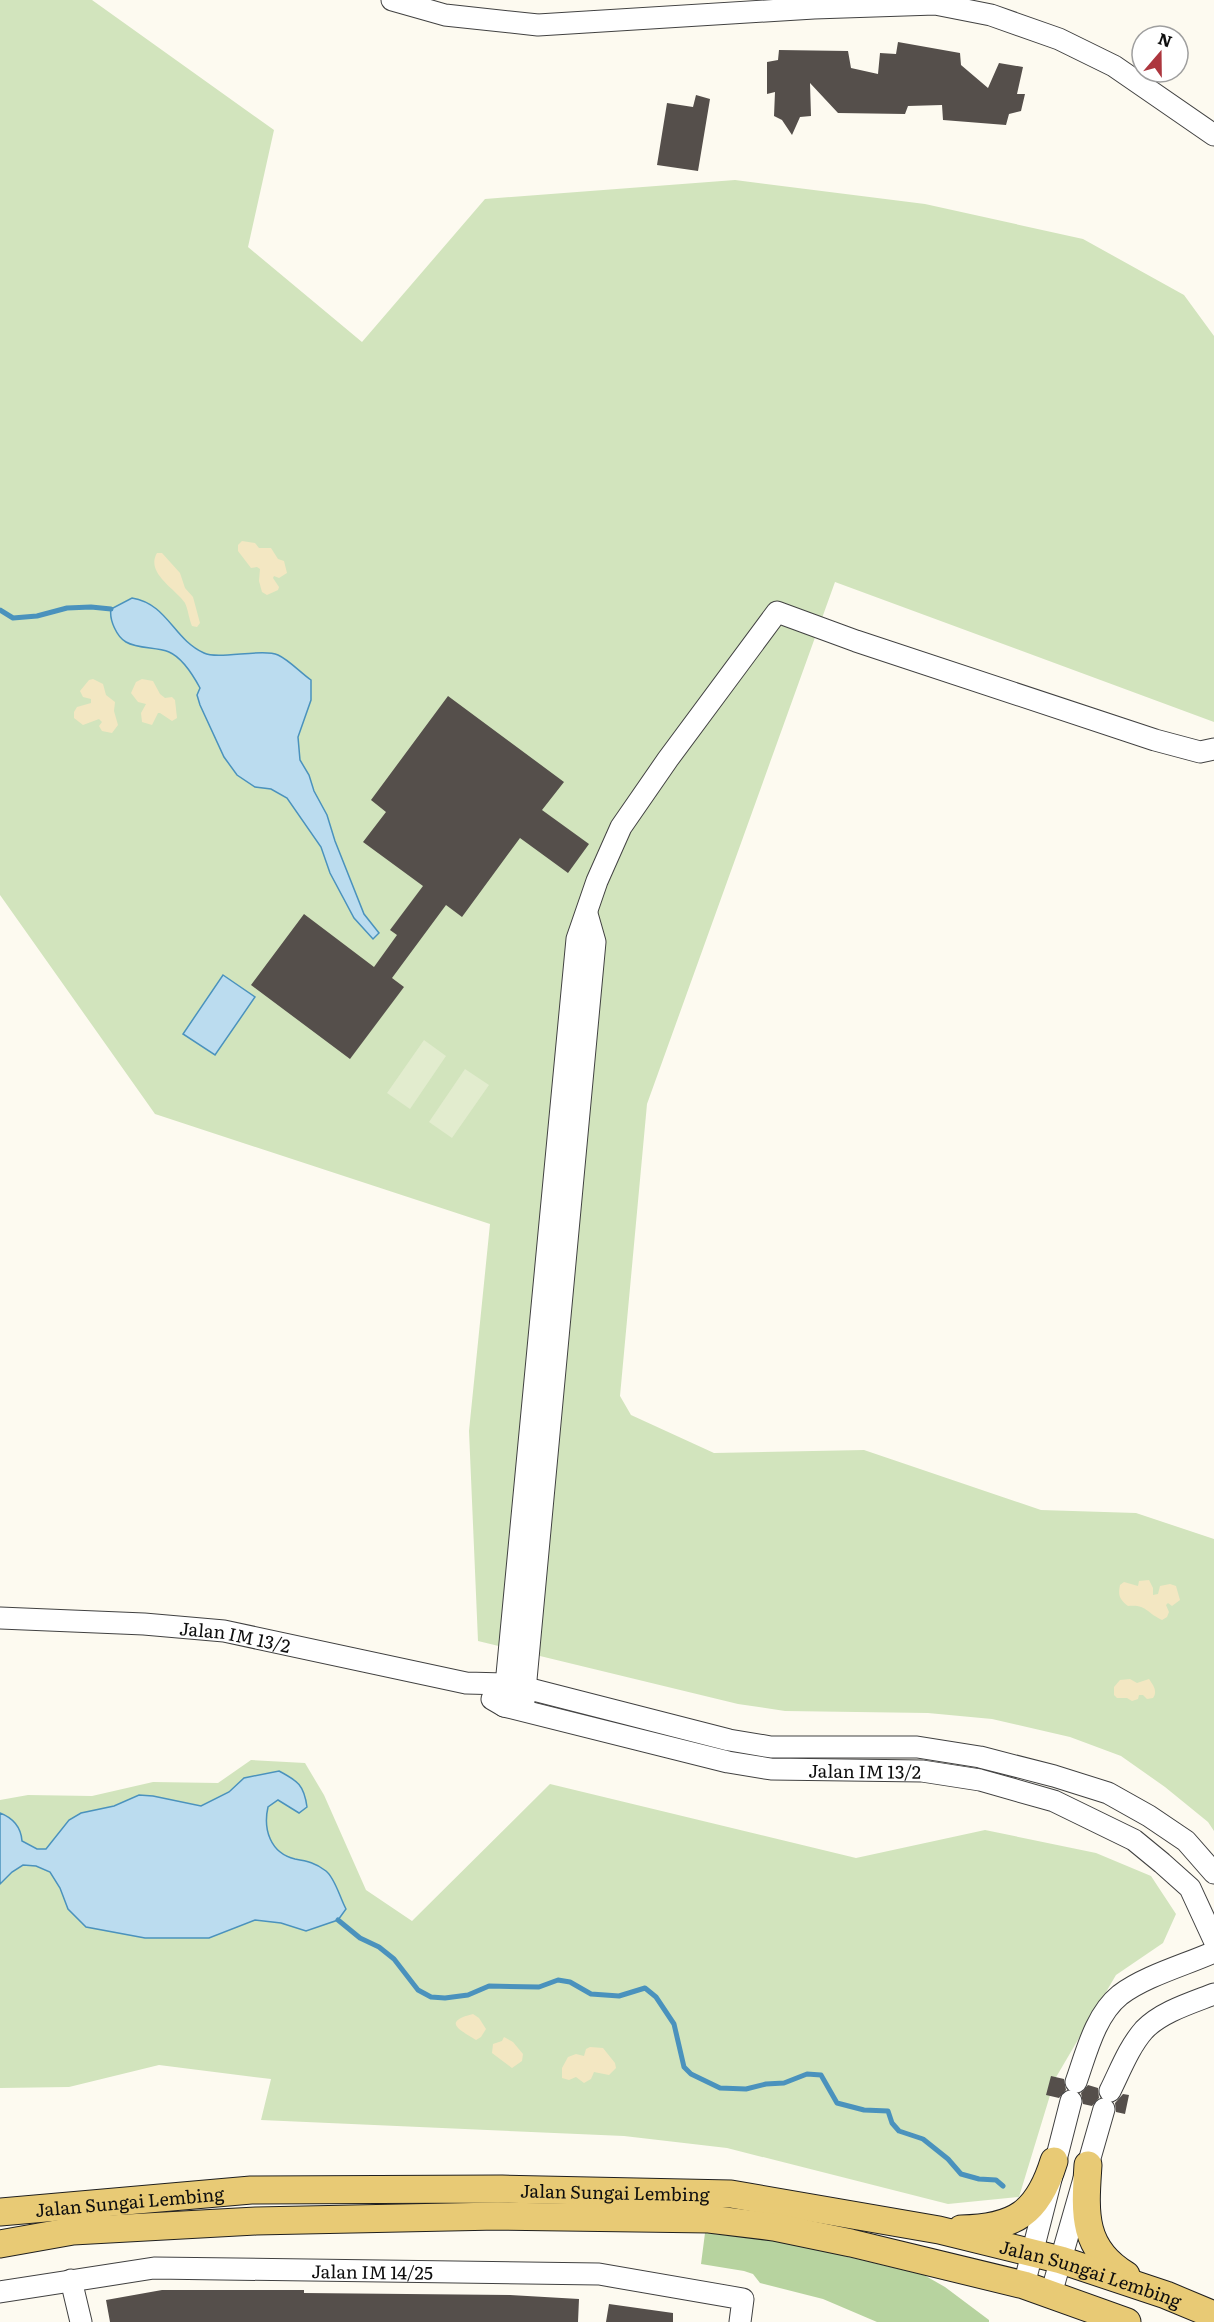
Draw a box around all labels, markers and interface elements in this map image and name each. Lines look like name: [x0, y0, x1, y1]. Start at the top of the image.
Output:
north arrow: [1130, 24, 1190, 84]
text: N: [1155, 25, 1176, 53]
street label: Jalan IM 13/2: [178, 1614, 293, 1658]
street label: Jalan IM 13/2: [808, 1756, 921, 1784]
street label: Jalan Sungai Lembing: [520, 2176, 711, 2207]
street label: Jalan Sungai Lembing: [34, 2179, 226, 2222]
street label: Jalan Sungai Lembing: [997, 2232, 1187, 2314]
street label: Jalan IM 14/25: [311, 2257, 433, 2285]

